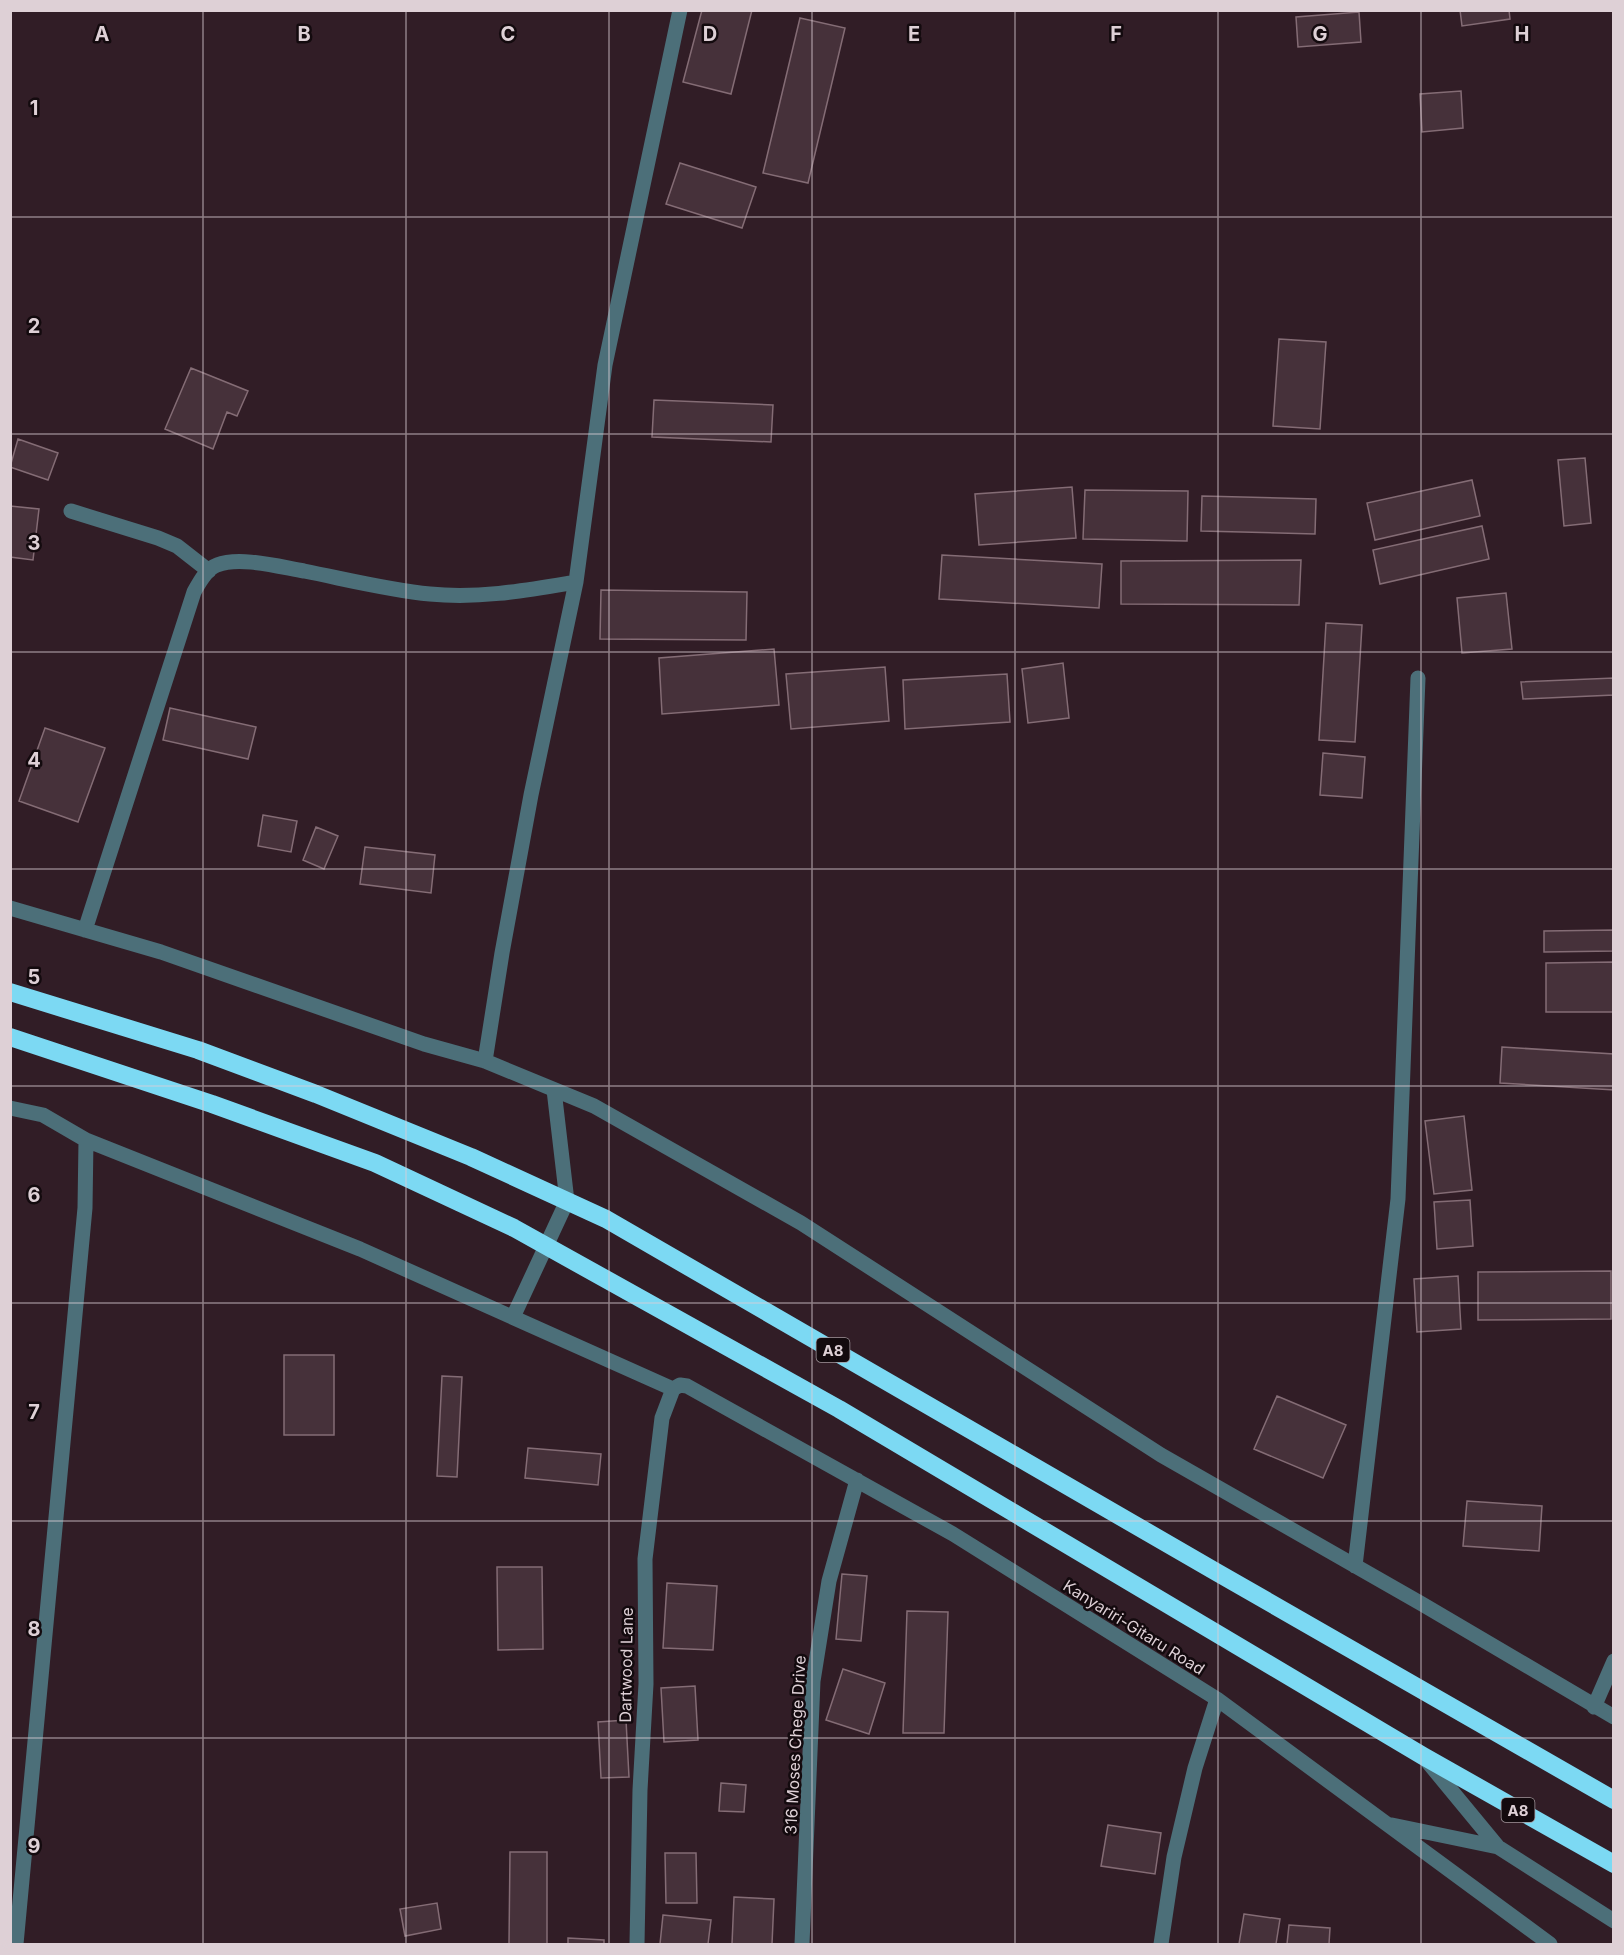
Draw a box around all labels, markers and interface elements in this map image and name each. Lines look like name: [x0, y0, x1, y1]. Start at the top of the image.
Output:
text: A: [95, 22, 110, 46]
text: B: [297, 22, 311, 46]
text: C: [501, 22, 515, 46]
text: D: [703, 22, 717, 46]
text: E: [908, 22, 920, 46]
text: F: [1110, 22, 1122, 46]
text: G: [1312, 22, 1328, 46]
text: H: [1515, 22, 1529, 46]
text: 1: [30, 96, 38, 120]
text: 2: [28, 314, 40, 338]
text: 3: [28, 531, 40, 555]
text: 4: [27, 748, 41, 772]
text: 5: [28, 965, 40, 989]
text: 6: [28, 1183, 41, 1207]
road number: A8: [816, 1338, 850, 1362]
text: 7: [28, 1400, 40, 1424]
street label: Kanyariri-Gitaru Road: [1059, 1575, 1209, 1679]
street label: Dartwood Lane: [615, 1607, 637, 1723]
text: 8: [27, 1617, 41, 1641]
street label: 316 Moses Chege Drive: [780, 1655, 810, 1835]
road number: A8: [1502, 1798, 1534, 1822]
text: 9: [28, 1834, 41, 1858]

